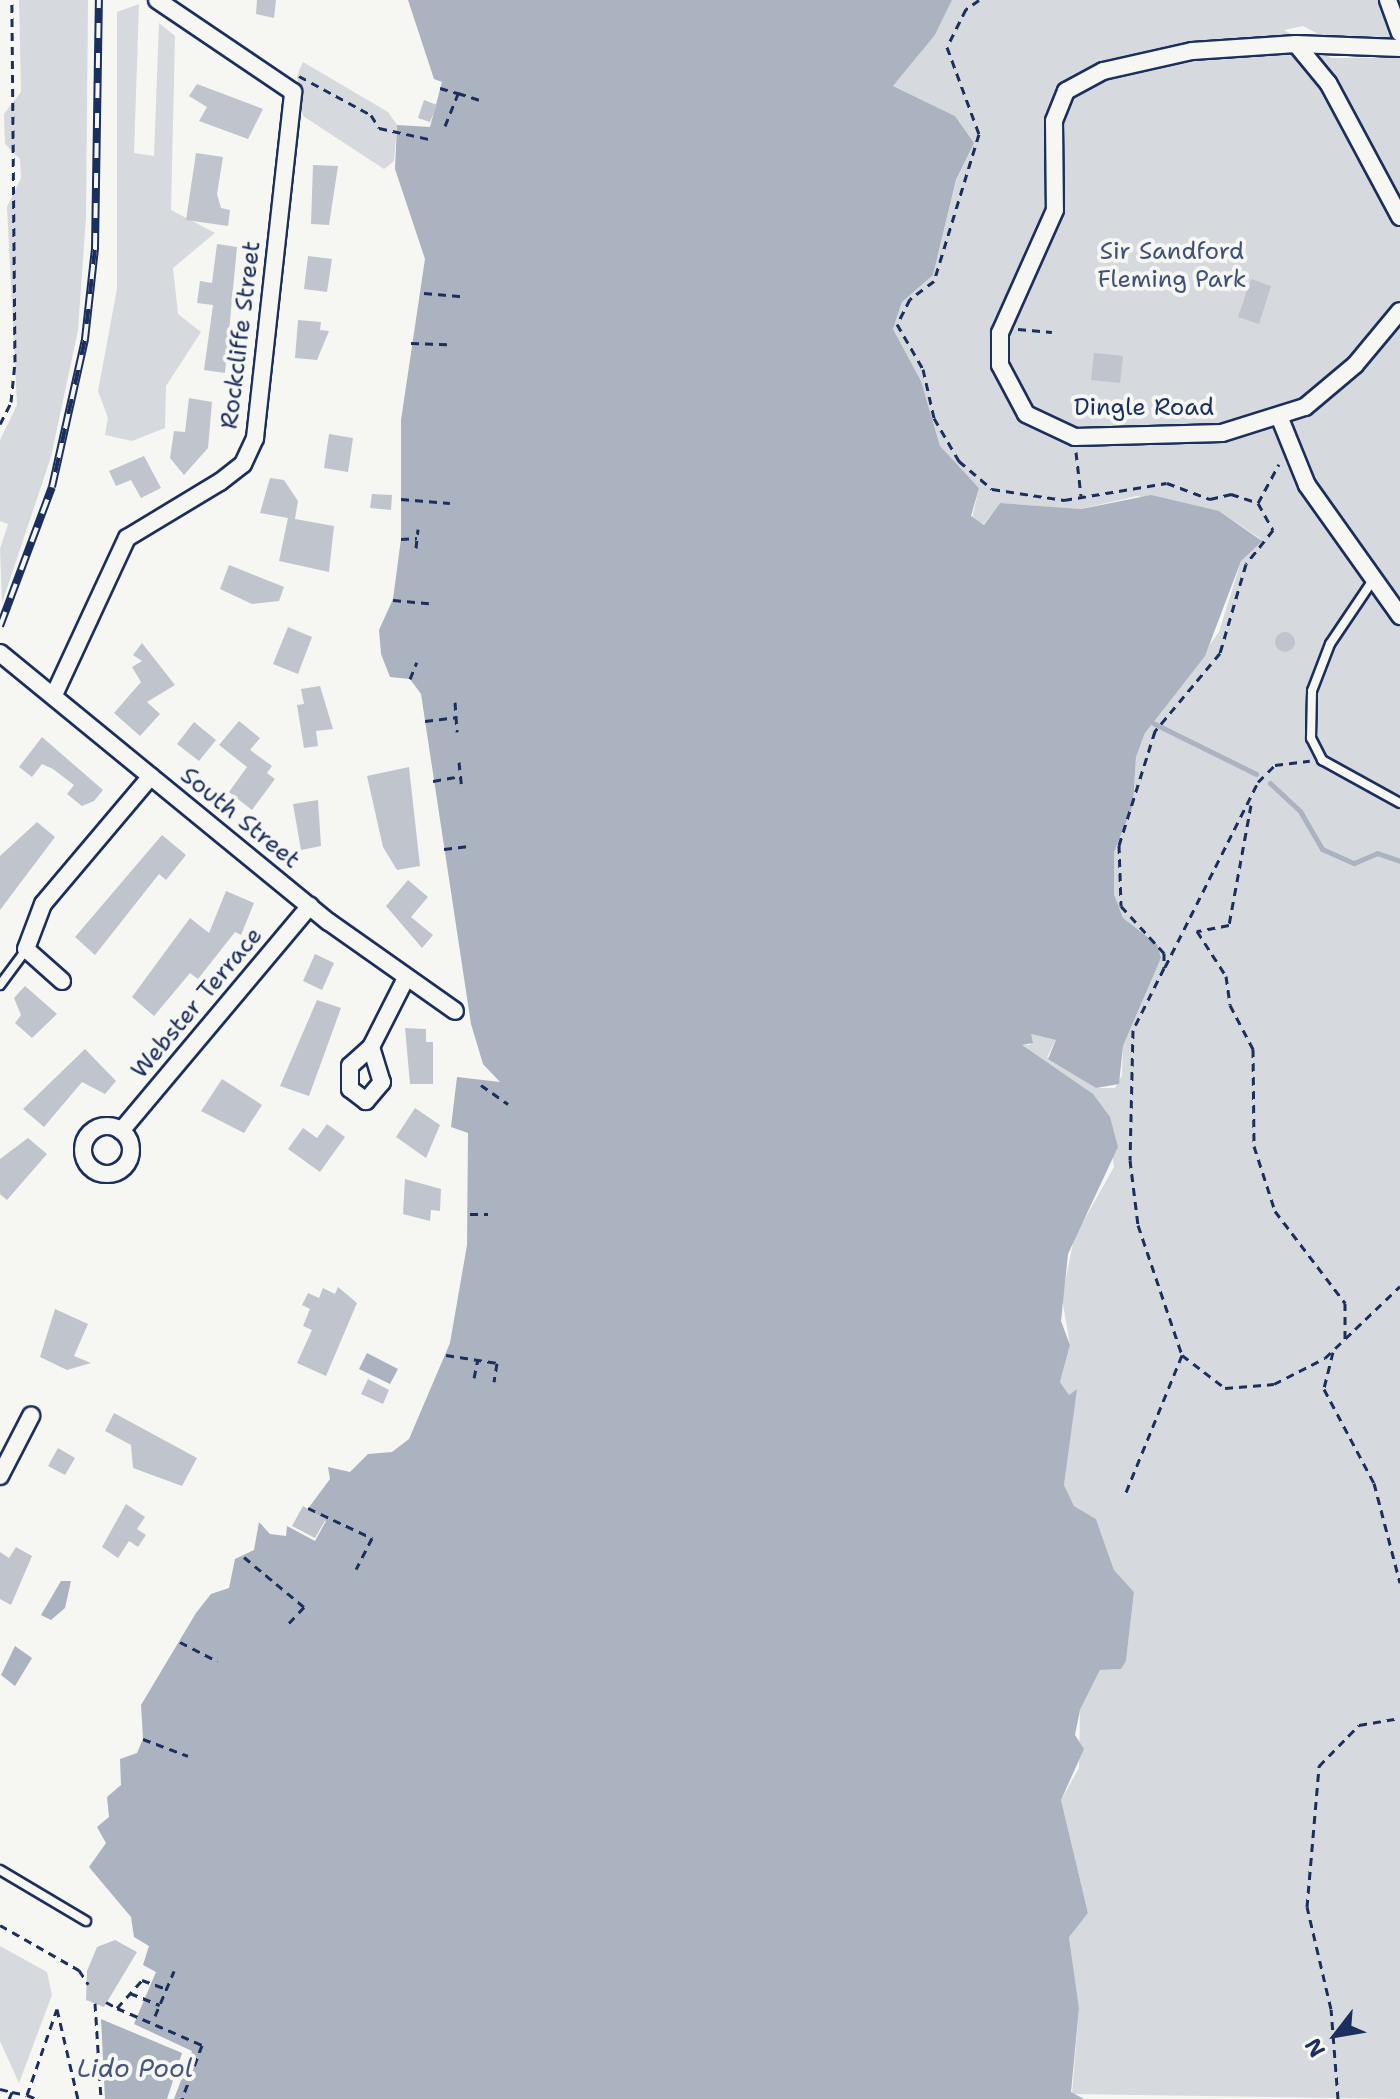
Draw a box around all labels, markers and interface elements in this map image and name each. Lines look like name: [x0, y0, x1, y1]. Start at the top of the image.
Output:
park label: Sir Sandford Fleming Park: [1097, 238, 1247, 294]
street label: Rockcliffe Street: [215, 239, 267, 431]
street label: Dingle Road: [1074, 394, 1214, 422]
street label: South Street: [175, 761, 305, 875]
street label: Webster Terrace: [125, 921, 269, 1085]
north arrow: [1296, 1995, 1376, 2075]
text: N: [1298, 2033, 1332, 2063]
water label: Lido Pool: [77, 2052, 193, 2084]

